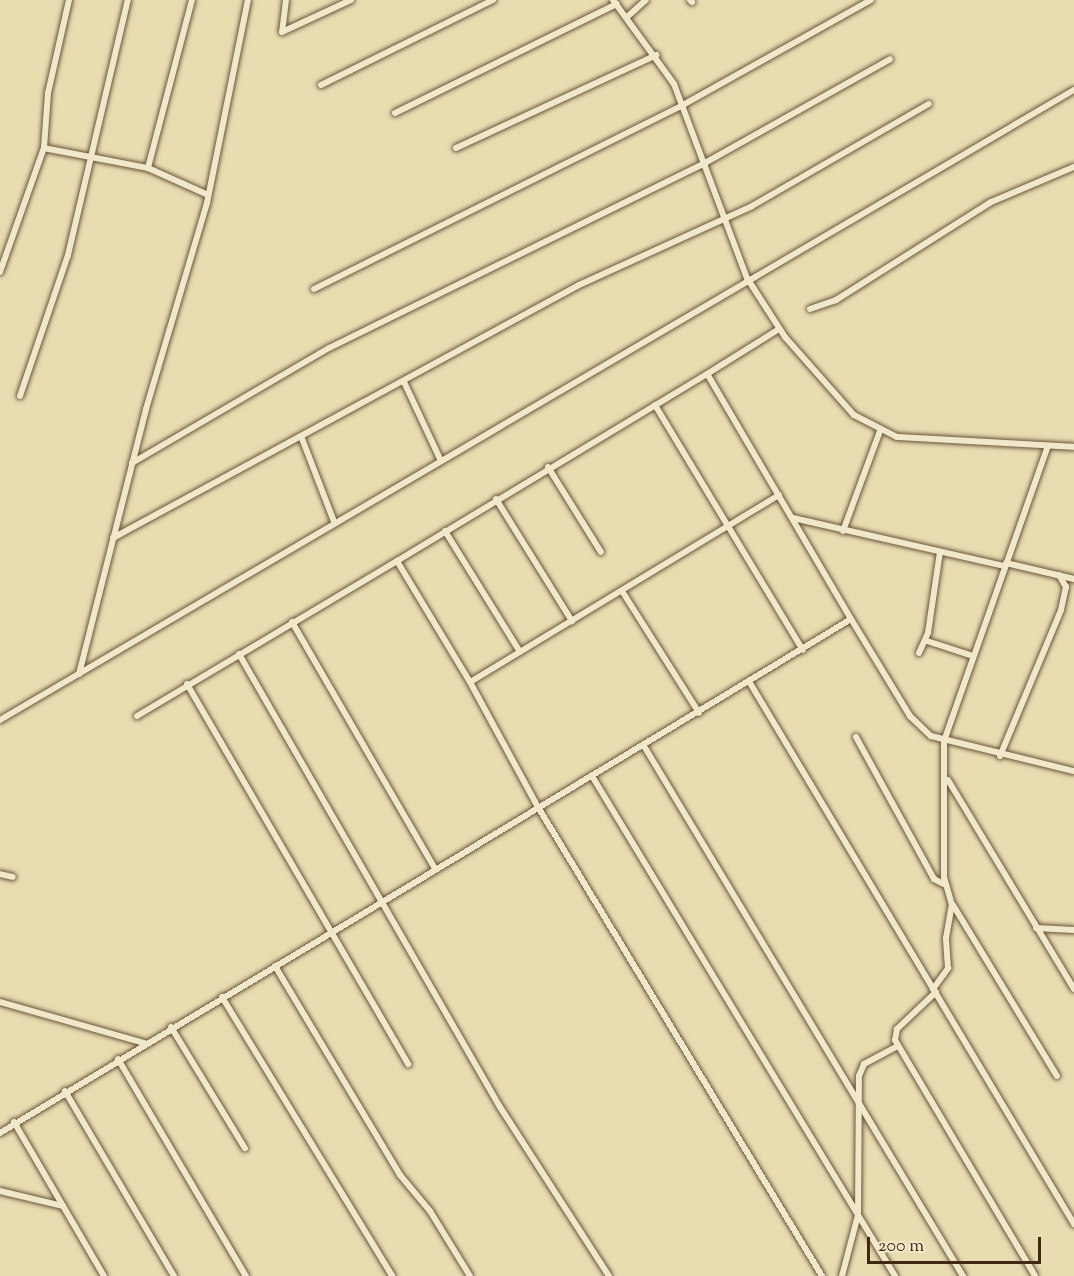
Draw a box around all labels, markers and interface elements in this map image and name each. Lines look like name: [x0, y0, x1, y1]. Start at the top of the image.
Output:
scale bar: [870, 1225, 1044, 1263]
text: 200 m: [878, 1234, 924, 1260]

